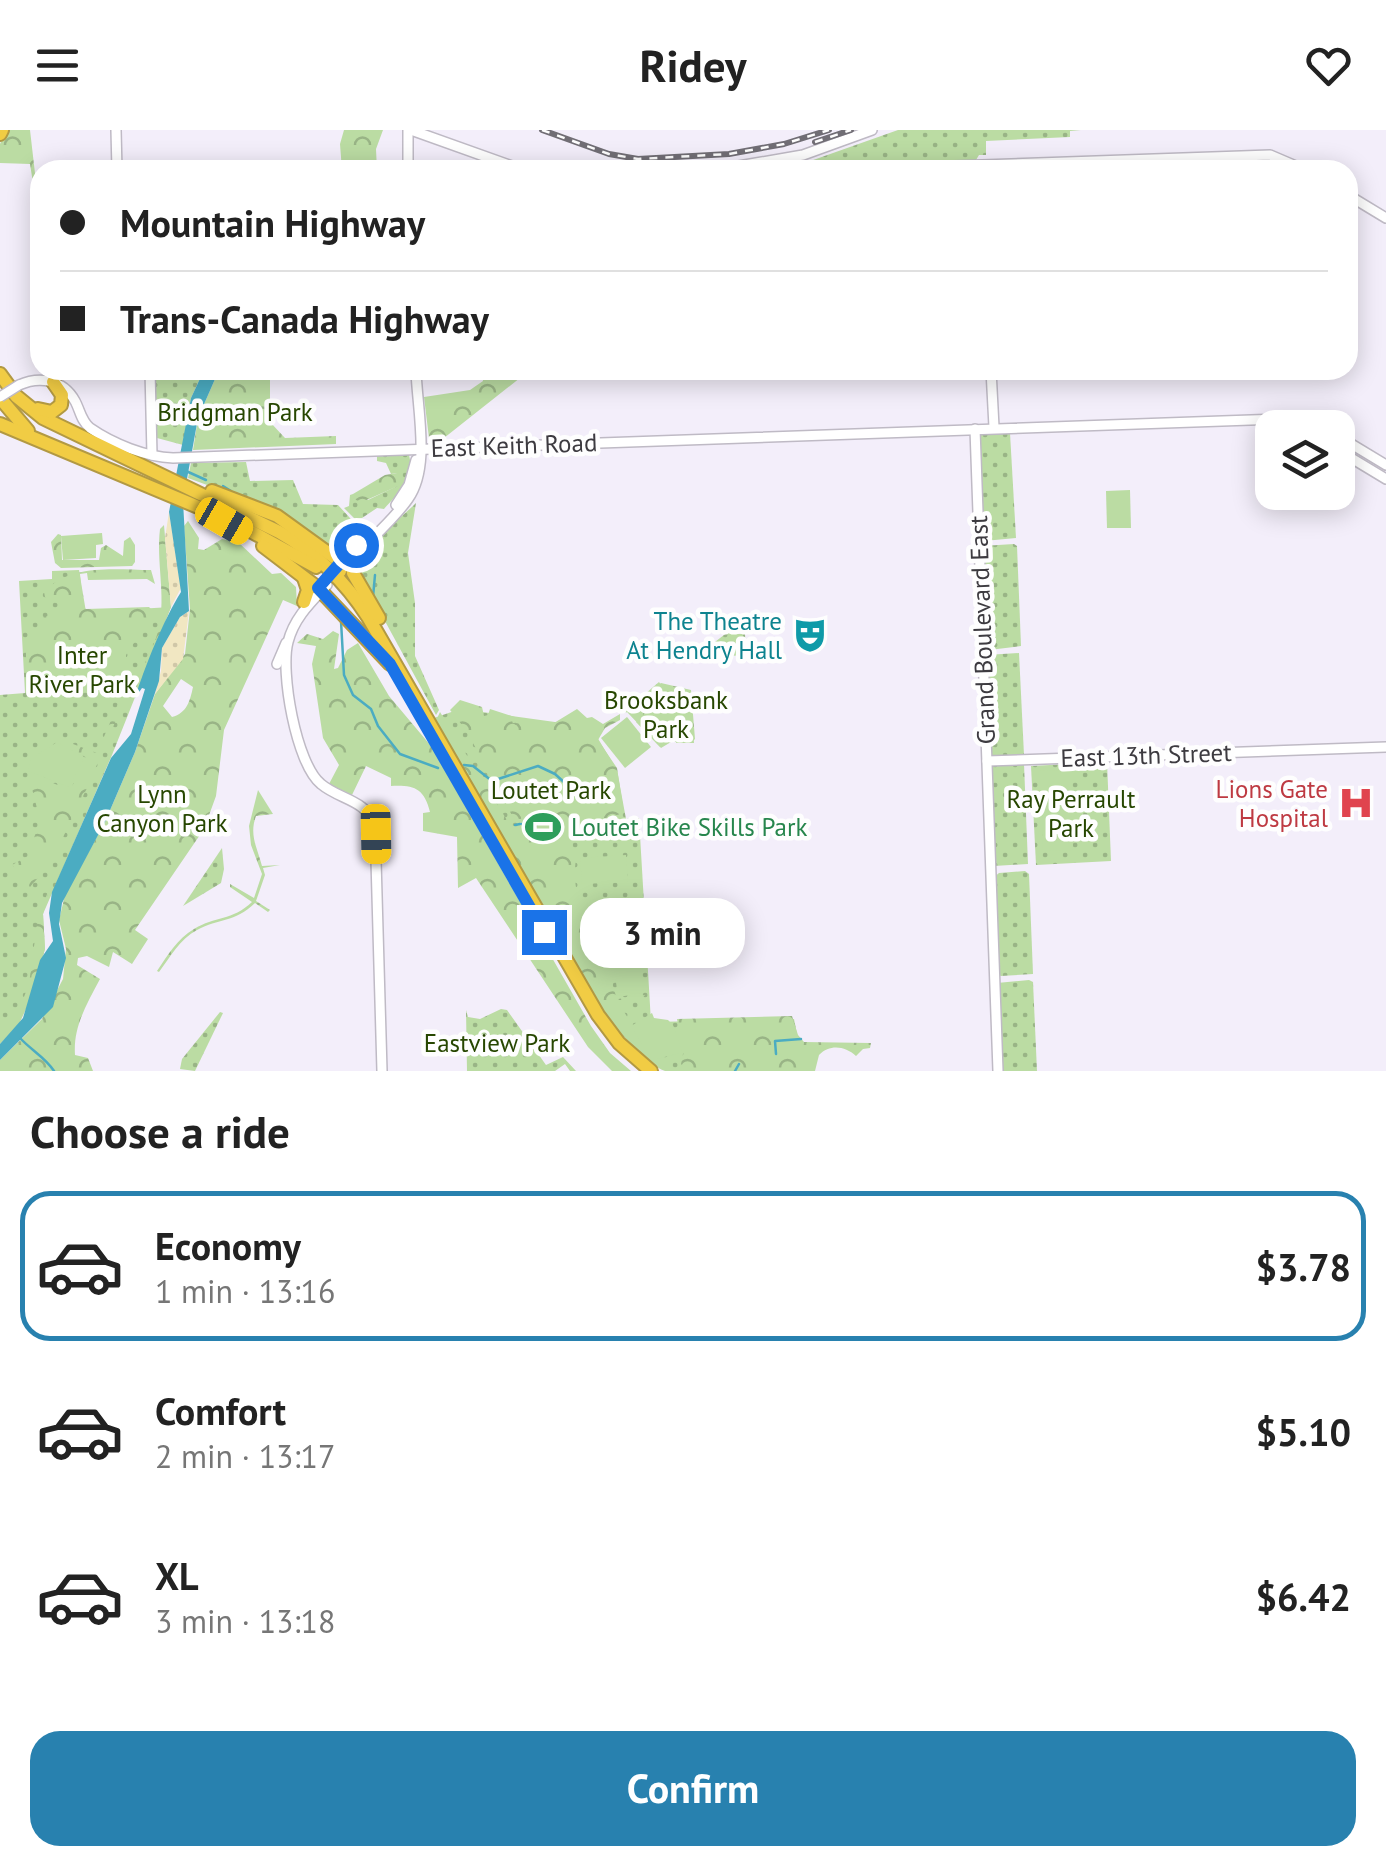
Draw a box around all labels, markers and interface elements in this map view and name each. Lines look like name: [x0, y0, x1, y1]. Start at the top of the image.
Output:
text: Ridey: [639, 36, 747, 94]
icon: menu: [30, 38, 85, 93]
icon: heart: [1301, 38, 1356, 93]
text: Mountain Highway: [120, 198, 425, 247]
text: Trans-Canada Highway: [120, 294, 489, 343]
park label: Bridgman Park: [157, 396, 313, 428]
map controls: [1255, 410, 1355, 510]
button: layers: [1255, 410, 1355, 510]
street label: East Keith Road: [430, 426, 598, 464]
car: [191, 493, 257, 549]
street label: Grand Boulevard East: [962, 515, 1002, 745]
route start: [334, 523, 379, 568]
place label: The Theatre At Hendry Hall: [626, 605, 783, 666]
theatre icon: The Theatre At Hendry Hall: [791, 616, 829, 654]
park label: Inter River Park: [28, 639, 136, 700]
park label: Brooksbank Park: [604, 684, 728, 745]
street label: East 13th Street: [1060, 736, 1233, 774]
place label: Lions Gate Hospital: [1215, 773, 1329, 834]
park label: Loutet Park: [491, 774, 611, 806]
park label: Lynn Canyon Park: [96, 778, 228, 839]
park label: Ray Perrault Park: [1007, 783, 1136, 844]
hospital icon: Lions Gate Hospital: [1337, 784, 1375, 822]
car: [360, 804, 392, 864]
sports icon: Loutet Bike Skills Park: [524, 808, 562, 846]
place label: Loutet Bike Skills Park: [571, 811, 807, 843]
callout: 3 min: [579, 897, 744, 967]
route end: [522, 910, 567, 955]
text: 3 min: [623, 912, 702, 954]
park label: Eastview Park: [424, 1027, 570, 1059]
text: Choose a ride: [30, 1102, 290, 1160]
icon: car: [35, 1221, 125, 1311]
text: Economy: [155, 1221, 301, 1270]
text: $3.78: [1255, 1242, 1351, 1291]
text: 1 min · 13:16: [155, 1270, 335, 1312]
icon: car: [35, 1386, 125, 1476]
text: Comfort: [155, 1386, 286, 1435]
text: $5.10: [1255, 1407, 1351, 1456]
text: 2 min · 13:17: [155, 1435, 335, 1477]
icon: car: [35, 1551, 125, 1641]
text: XL: [155, 1551, 199, 1600]
text: $6.42: [1255, 1572, 1351, 1621]
text: 3 min · 13:18: [155, 1600, 335, 1642]
button: Confirm: [30, 1731, 1356, 1846]

